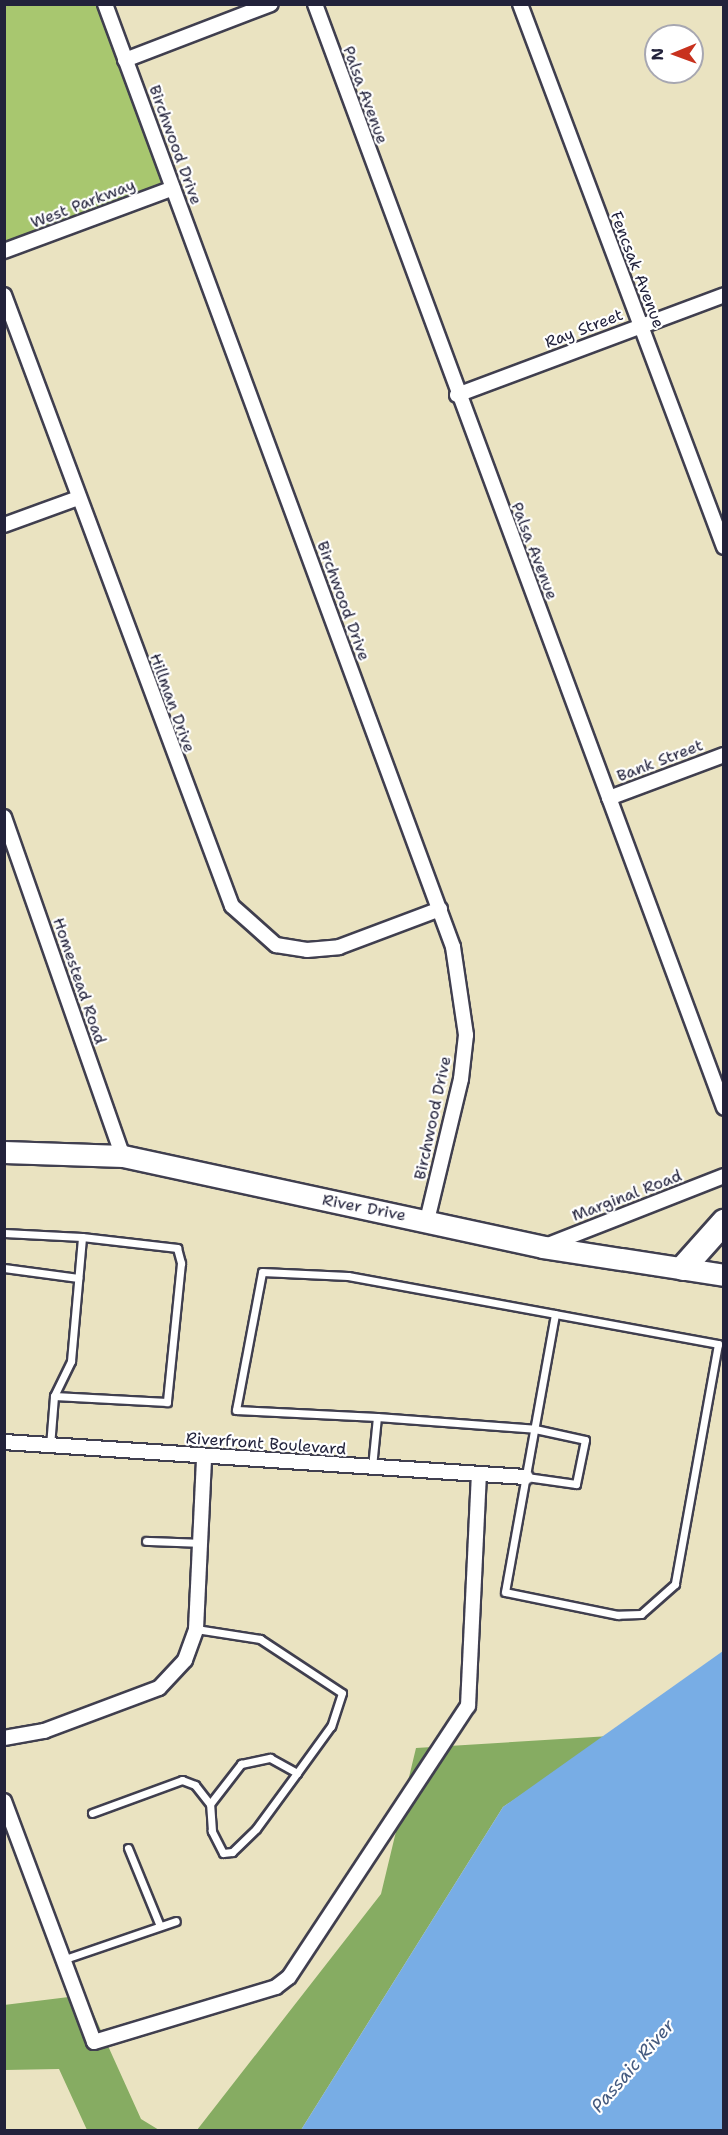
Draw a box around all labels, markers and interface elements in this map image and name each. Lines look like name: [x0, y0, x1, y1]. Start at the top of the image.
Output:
north arrow: [644, 24, 704, 84]
street label: Palsa Avenue: [338, 43, 392, 147]
text: N: [647, 48, 668, 61]
street label: Birchwood Drive: [144, 83, 206, 207]
street label: West Parkway: [28, 175, 138, 233]
street label: Fencsak Avenue: [606, 209, 668, 331]
street label: Ray Street: [542, 305, 626, 353]
street label: Palsa Avenue: [507, 500, 561, 602]
street label: Birchwood Drive: [312, 539, 374, 663]
street label: Hillman Drive: [145, 651, 199, 755]
street label: Bank Street: [614, 736, 706, 786]
street label: Homestead Road: [48, 915, 110, 1047]
street label: Birchwood Drive: [411, 1054, 455, 1182]
street label: Marginal Road: [569, 1166, 685, 1226]
street label: River Drive: [321, 1190, 407, 1226]
street label: Riverfront Boulevard: [185, 1429, 347, 1459]
water label: Passaic River: [587, 2015, 679, 2117]

